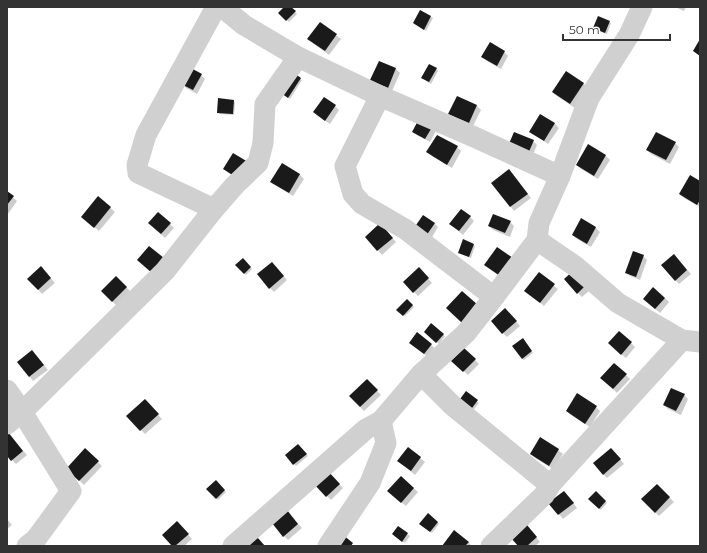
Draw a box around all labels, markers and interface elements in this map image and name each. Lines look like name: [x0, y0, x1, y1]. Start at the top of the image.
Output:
scale bar: [563, 16, 670, 42]
text: 50 m: [569, 22, 600, 37]

